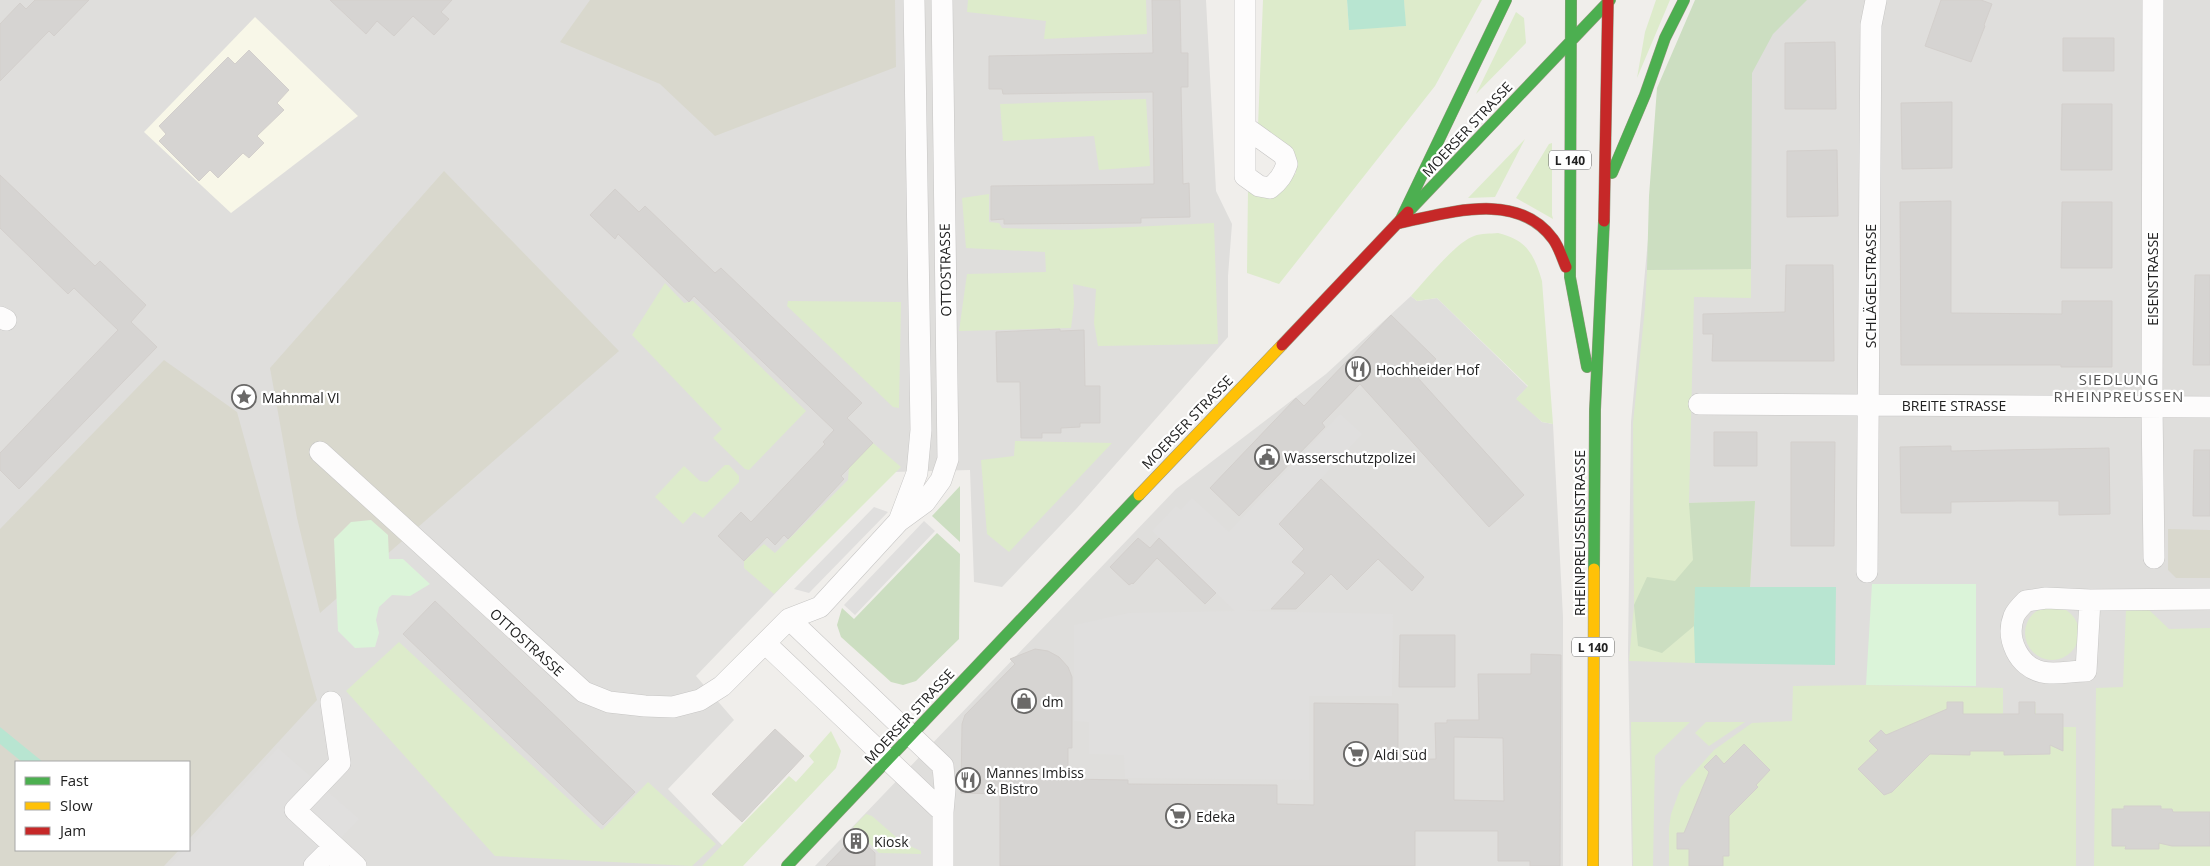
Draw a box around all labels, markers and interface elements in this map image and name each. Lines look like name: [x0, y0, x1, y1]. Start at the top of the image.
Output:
street label: MOERSER STRASSE: [1418, 77, 1516, 181]
road number: L 140: [1549, 150, 1591, 170]
street label: OTTOSTRASSE: [935, 223, 955, 317]
street label: SCHLÄGELSTRASSE: [1861, 224, 1880, 348]
street label: EISENSTRASSE: [2143, 232, 2162, 326]
restaurant icon: Hochheider Hof: [1345, 356, 1371, 382]
place label: Hochheider Hof: [1376, 360, 1481, 379]
district label: SIEDLUNG RHEINPREUSSEN: [2054, 369, 2184, 406]
street label: MOERSER STRASSE: [1137, 371, 1237, 473]
place icon: Mahnmal VI: [231, 384, 257, 410]
place label: Mahnmal VI: [262, 388, 340, 407]
street label: BREITE STRASSE: [1902, 396, 2006, 415]
public building icon: Wasserschutzpolizei: [1254, 444, 1280, 470]
place label: Wasserschutzpolizei: [1284, 448, 1416, 467]
street label: RHEINPREUSSENSTRASSE: [1570, 450, 1589, 616]
street label: OTTOSTRASSE: [486, 604, 568, 680]
road number: L 140: [1572, 638, 1614, 656]
street label: MOERSER STRASSE: [860, 664, 958, 768]
shop icon: dm: [1011, 688, 1037, 714]
place label: dm: [1042, 692, 1064, 711]
supermarket icon: Aldi Süd: [1343, 741, 1369, 767]
place label: Aldi Süd: [1374, 745, 1427, 764]
legend: [15, 761, 190, 851]
place label: Mannes Imbiss & Bistro: [986, 763, 1084, 798]
restaurant icon: Mannes Imbiss & Bistro: [955, 767, 981, 793]
text: Fast: [60, 770, 89, 790]
text: Slow: [60, 795, 93, 815]
supermarket icon: Edeka: [1165, 803, 1191, 829]
place label: Edeka: [1196, 807, 1235, 826]
text: Jam: [58, 820, 86, 840]
building icon: Kiosk: [843, 828, 869, 854]
place label: Kiosk: [874, 832, 909, 851]

